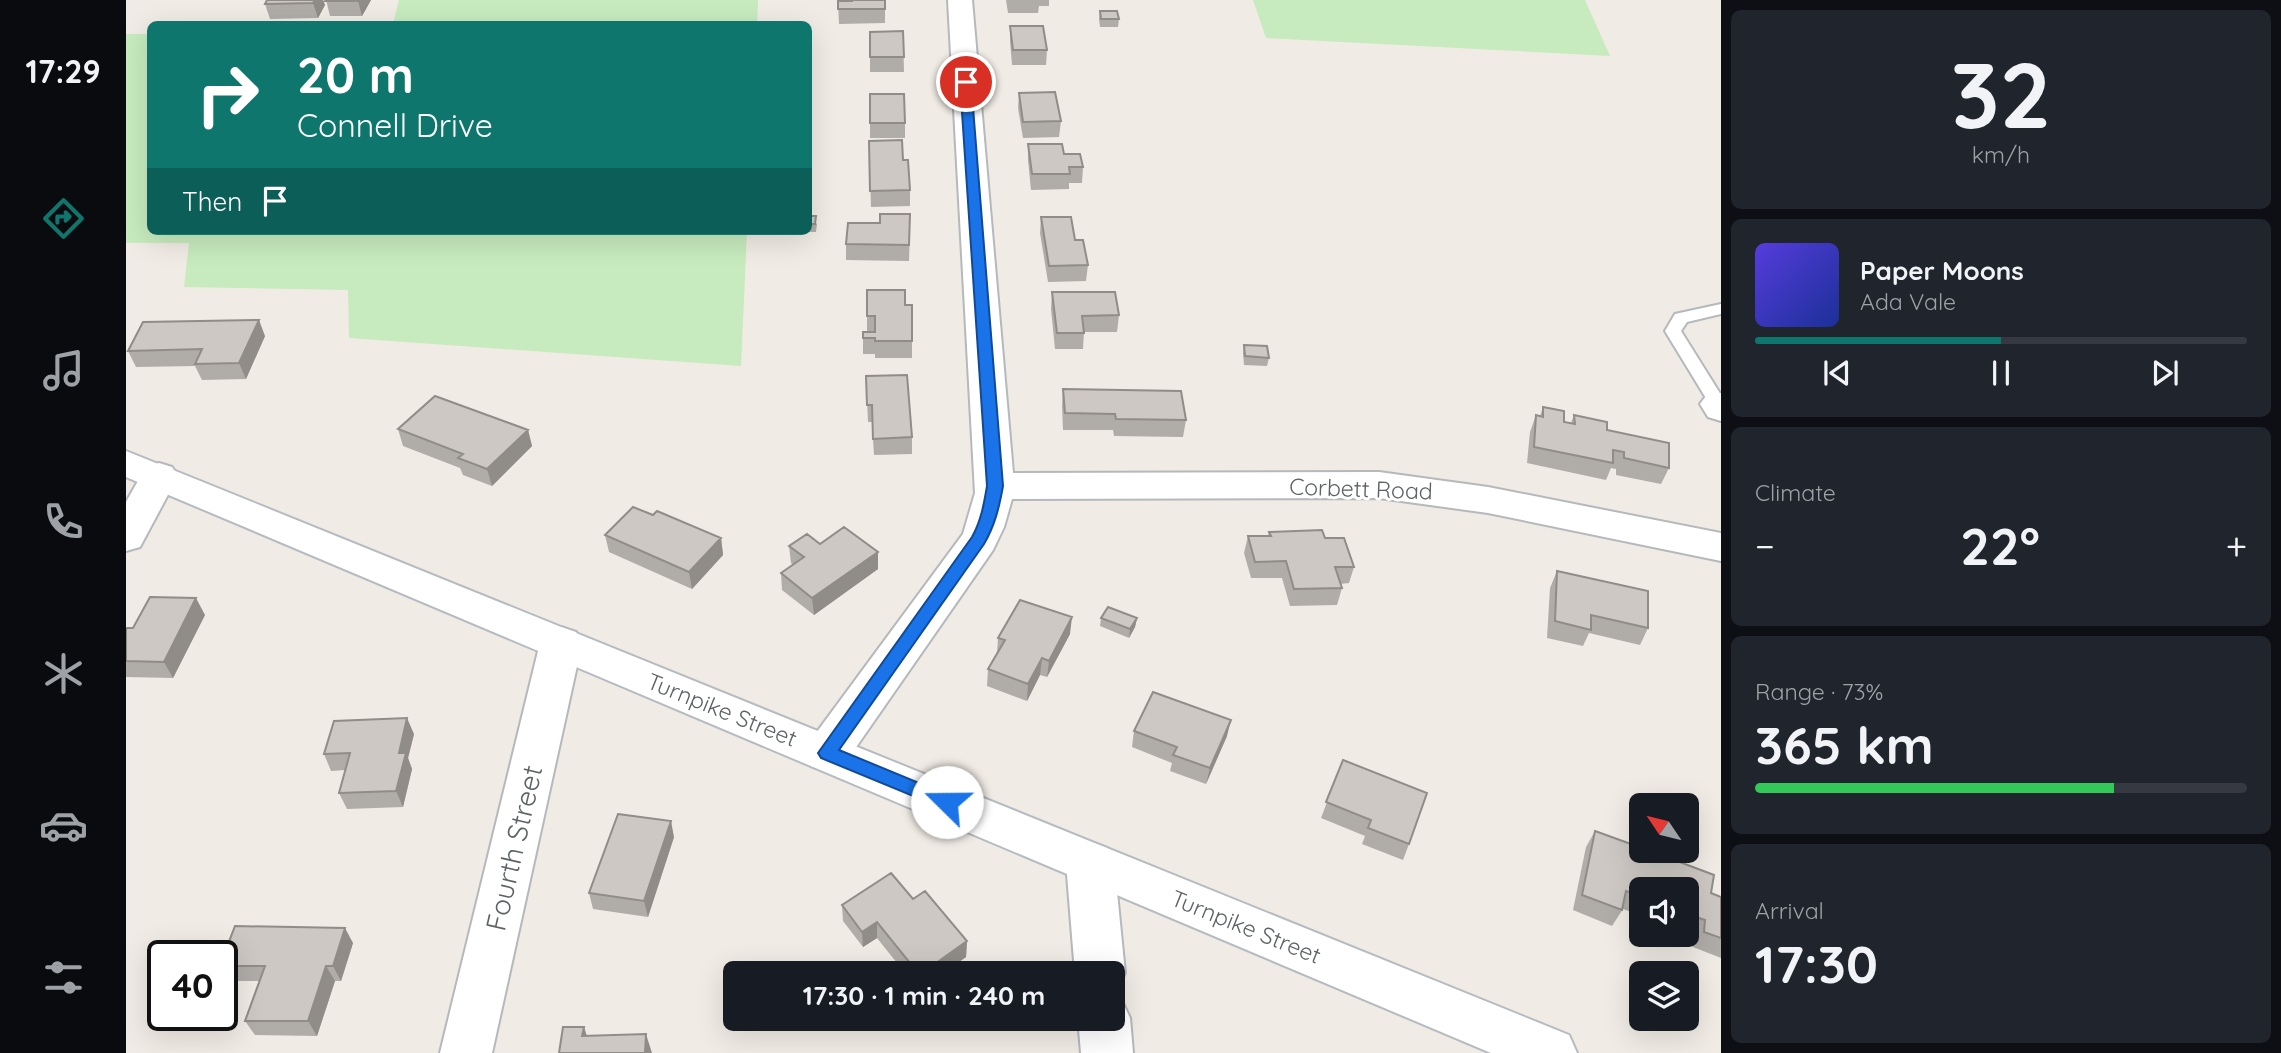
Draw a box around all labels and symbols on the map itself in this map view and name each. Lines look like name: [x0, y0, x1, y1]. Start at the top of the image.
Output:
pin: [936, 52, 996, 112]
street label: Corbett Road: [1289, 472, 1433, 505]
street label: Turnpike Street: [643, 666, 802, 753]
street label: Fourth Street: [477, 762, 550, 934]
position arrow: [910, 765, 984, 839]
north arrow: [1629, 793, 1699, 863]
street label: Turnpike Street: [1167, 883, 1326, 970]
speed limit sign: 40: [147, 940, 238, 1031]

